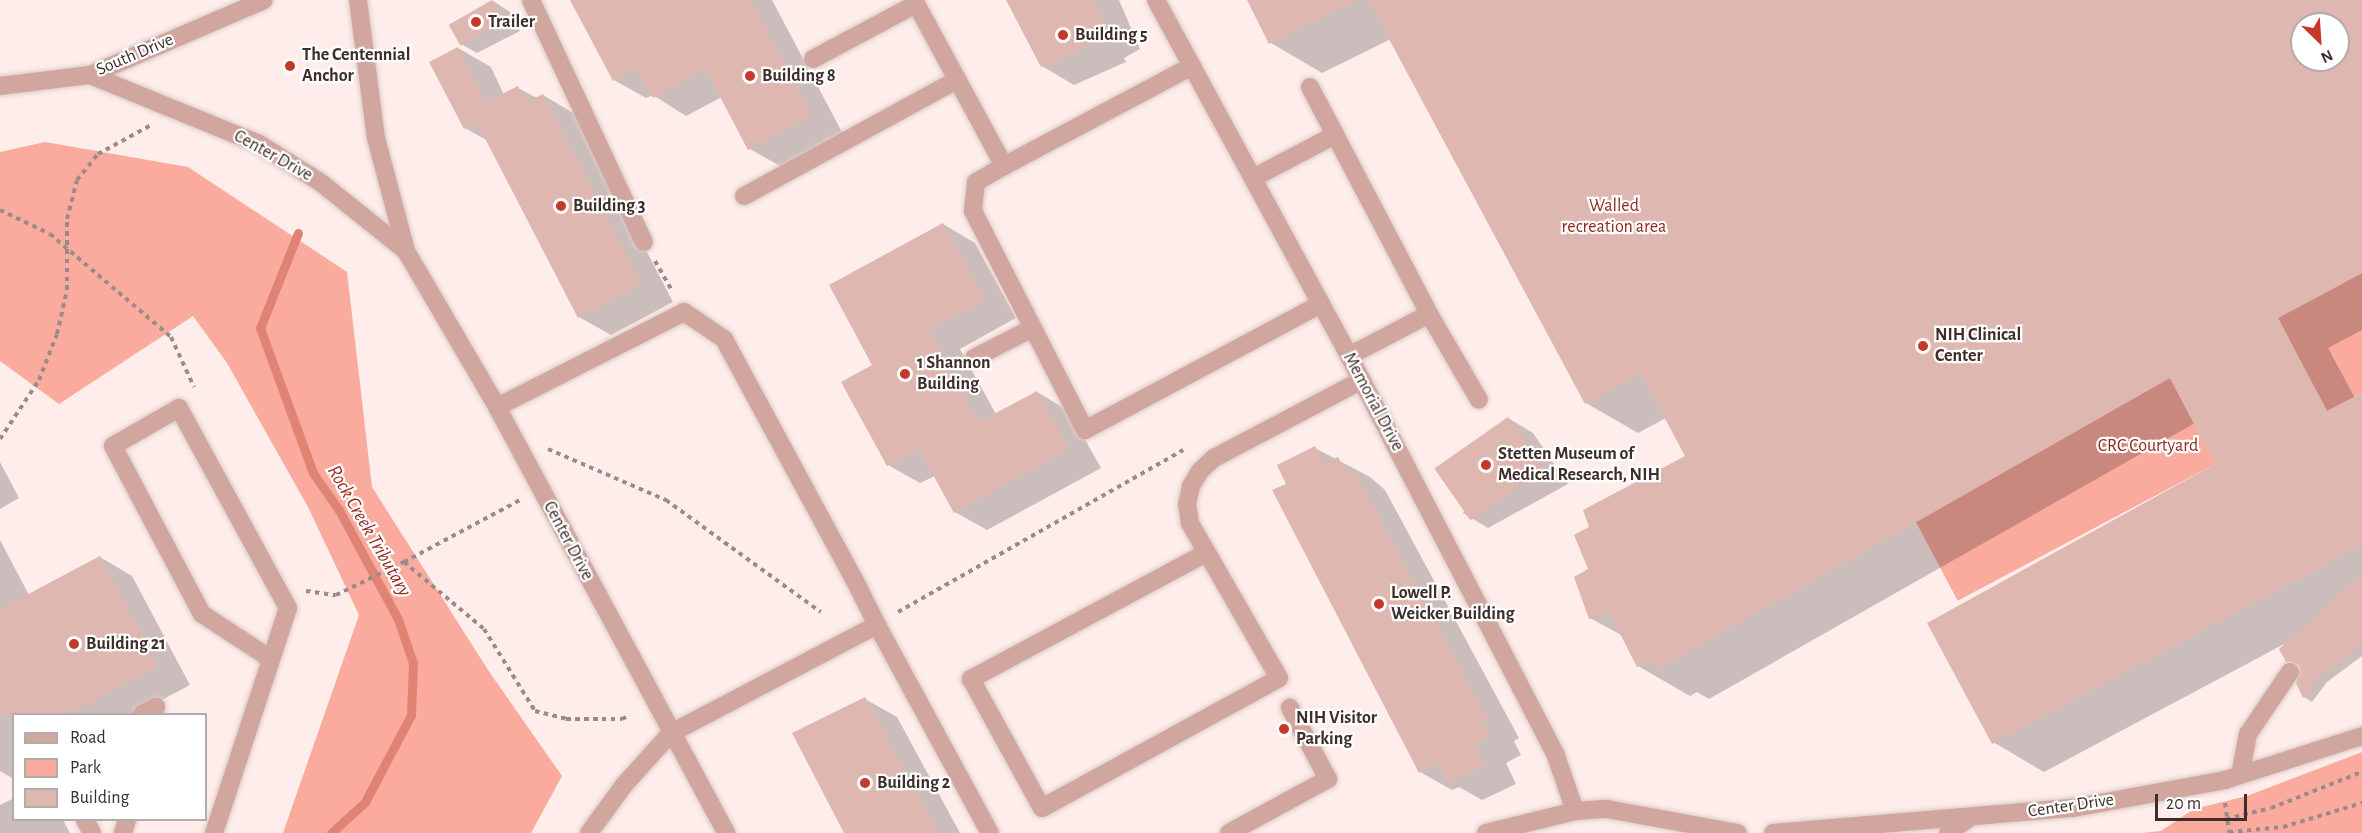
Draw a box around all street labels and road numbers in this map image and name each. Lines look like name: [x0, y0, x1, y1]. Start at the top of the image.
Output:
street label: South Drive: [93, 29, 177, 81]
street label: Center Drive: [230, 126, 316, 186]
street label: Memorial Drive: [1338, 349, 1408, 455]
street label: Center Drive: [538, 498, 598, 584]
street label: Center Drive: [2027, 789, 2115, 823]

